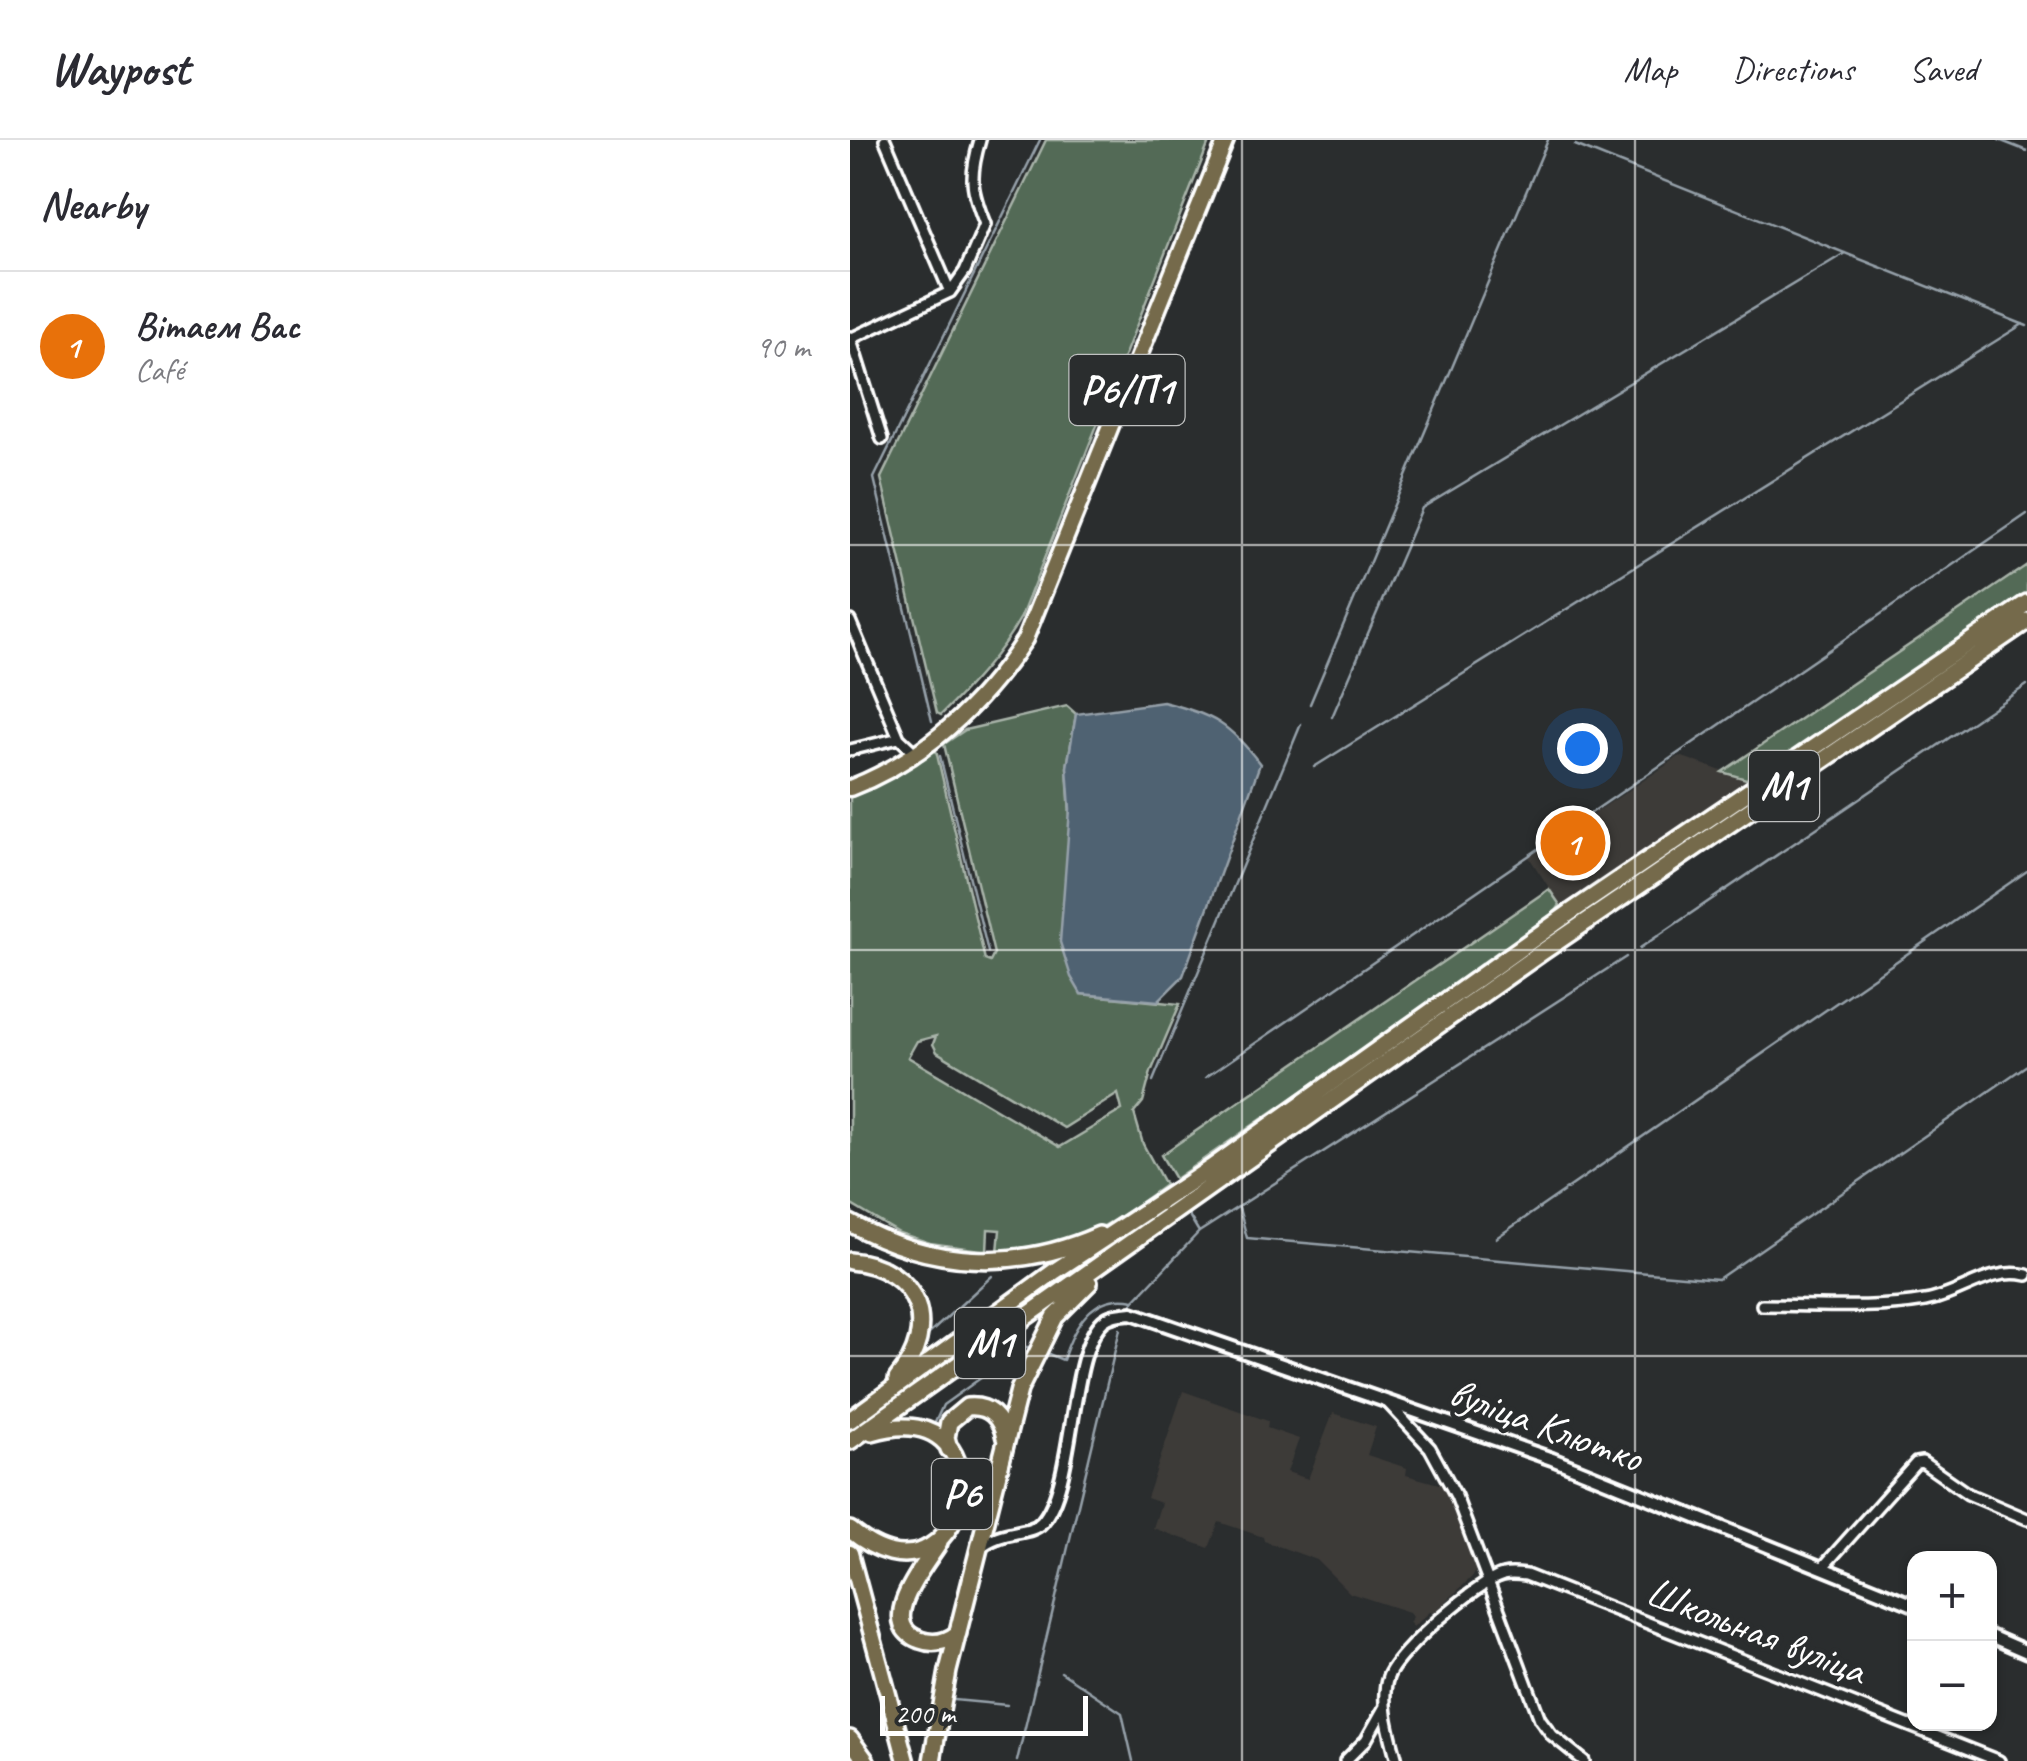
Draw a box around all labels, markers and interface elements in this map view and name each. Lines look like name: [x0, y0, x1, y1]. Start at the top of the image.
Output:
text: Waypost: [50, 39, 190, 99]
text: Map: [1624, 47, 1677, 92]
text: Directions: [1732, 47, 1854, 92]
text: Saved: [1909, 47, 1977, 92]
text: Nearby: [40, 179, 146, 232]
text: Вітаем Вас: [135, 302, 300, 349]
text: 1: [65, 326, 80, 367]
text: 90 m: [756, 326, 810, 367]
text: Café: [135, 349, 184, 390]
road number: Р6/П1: [1070, 355, 1184, 425]
your location: [1557, 723, 1608, 774]
road number: М1: [1749, 751, 1819, 821]
pin: 1: [1540, 806, 1606, 880]
road number: М1: [955, 1308, 1025, 1378]
street label: вуліца Клютко: [1442, 1366, 1652, 1485]
road number: Р6: [932, 1459, 992, 1529]
map controls: [1907, 1551, 1997, 1731]
button: +: [1907, 1551, 1997, 1641]
street label: Школьная вуліца: [1639, 1565, 1876, 1698]
button: −: [1907, 1641, 1997, 1731]
scale bar: [880, 1691, 1088, 1736]
text: 200 m: [895, 1696, 955, 1731]

